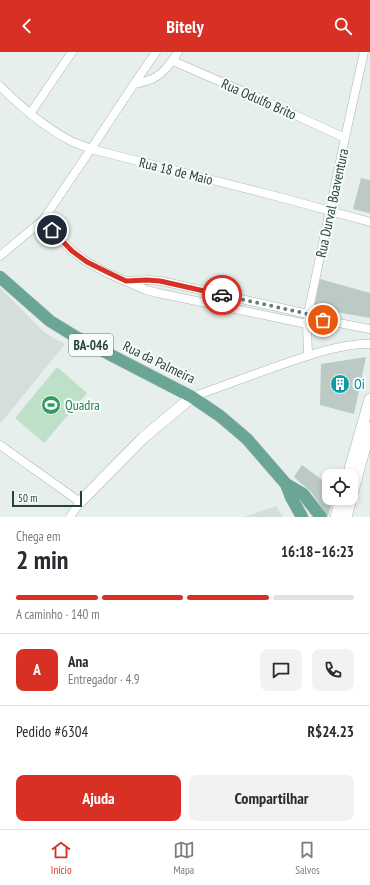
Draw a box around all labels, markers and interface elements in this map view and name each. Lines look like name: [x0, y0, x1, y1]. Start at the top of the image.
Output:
icon: back: [16, 15, 38, 37]
text: Bitely: [166, 15, 204, 38]
icon: search: [332, 15, 354, 37]
street label: Rua Odulfo Brito: [219, 74, 299, 124]
street label: Rua Durval Boaventura: [312, 147, 352, 259]
street label: Rua 18 de Maio: [137, 153, 215, 189]
pin: [35, 213, 69, 247]
icon: home: [41, 219, 63, 241]
courier: [202, 275, 242, 315]
icon: car: [211, 284, 233, 306]
pin: [306, 303, 340, 337]
icon: bag: [312, 309, 334, 331]
road number: BA-046: [69, 334, 113, 356]
street label: Rua da Palmeira: [120, 337, 198, 387]
building icon: Oi: [329, 373, 351, 395]
place label: Oi: [354, 375, 365, 393]
sports icon: Quadra: [40, 394, 62, 416]
place label: Quadra: [65, 396, 100, 414]
map controls: [322, 469, 358, 505]
button: locate: [322, 469, 358, 505]
scale bar: [12, 489, 82, 508]
text: 50 m: [18, 491, 37, 505]
text: Chega em: [16, 528, 60, 545]
text: 16:18–16:23: [281, 542, 354, 561]
text: 2 min: [16, 543, 69, 576]
text: A caminho · 140 m: [16, 606, 100, 623]
button: chat: [260, 649, 302, 691]
button: phone: [312, 649, 354, 691]
text: Ana: [68, 652, 88, 671]
text: A: [33, 660, 41, 679]
text: Entregador · 4.9: [68, 671, 140, 688]
text: Pedido #6304: [16, 722, 88, 741]
text: R$24.23: [307, 722, 354, 741]
button: Ajuda: [16, 775, 181, 821]
button: Compartilhar: [189, 775, 354, 821]
tab: Início: [50, 839, 72, 877]
tab: Mapa: [173, 839, 195, 877]
tab: Salvos: [295, 839, 320, 877]

